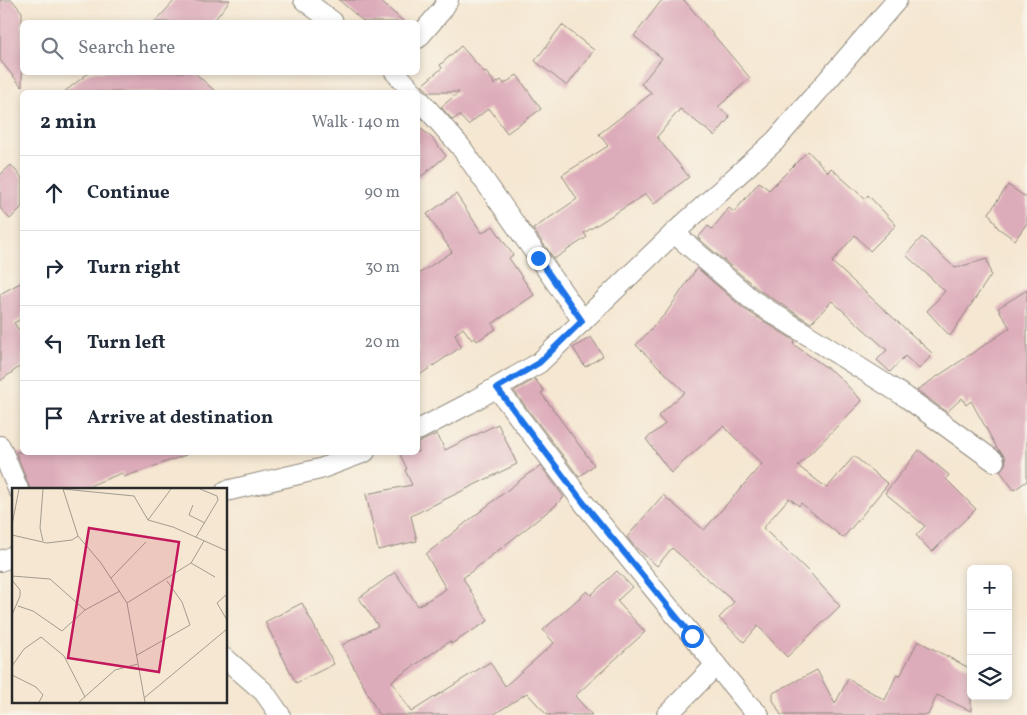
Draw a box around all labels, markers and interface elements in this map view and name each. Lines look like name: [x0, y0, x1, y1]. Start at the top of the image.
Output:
search box: [20, 20, 420, 75]
icon: search: [38, 34, 66, 62]
text: Search here: [78, 35, 175, 61]
text: 2 min: [40, 108, 97, 137]
text: Walk · 140 m: [312, 112, 400, 134]
icon: ahead: [40, 179, 68, 207]
text: Continue: [87, 180, 170, 206]
text: 90 m: [364, 182, 400, 204]
route end: [527, 247, 550, 270]
icon: right: [40, 254, 68, 282]
text: Turn right: [87, 255, 180, 281]
text: 30 m: [365, 257, 400, 279]
icon: left: [40, 329, 68, 357]
text: Turn left: [87, 330, 166, 356]
text: 20 m: [365, 332, 400, 354]
icon: arrive: [40, 404, 68, 432]
text: Arrive at destination: [87, 405, 273, 431]
inset map: [12, 488, 228, 702]
map controls: [967, 565, 1012, 700]
button: +: [967, 565, 1012, 610]
button: −: [967, 610, 1012, 655]
route start: [681, 625, 704, 648]
button: layers: [967, 655, 1012, 700]

